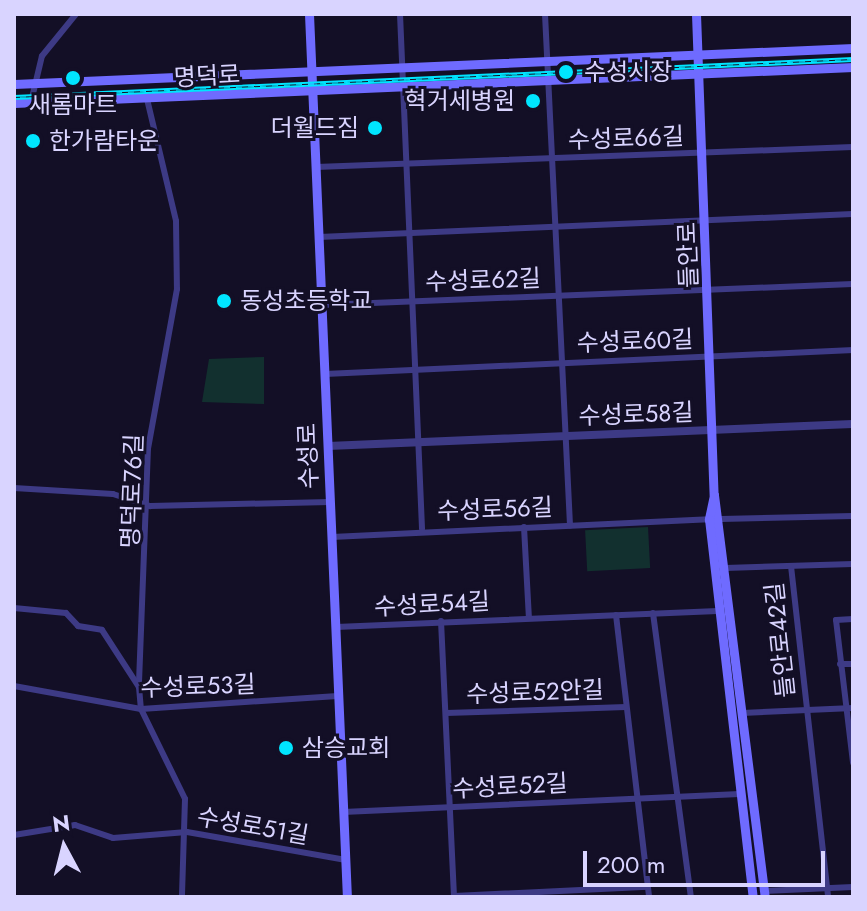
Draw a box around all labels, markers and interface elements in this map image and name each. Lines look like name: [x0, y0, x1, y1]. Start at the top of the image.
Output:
place label: 수성시장: [584, 58, 672, 86]
street label: 명덕로: [173, 60, 241, 92]
marker: 수성시장: [555, 61, 577, 83]
marker: 새롬마트: [64, 69, 82, 87]
place label: 혁거세병원: [405, 87, 515, 115]
marker: 혁거세병원: [522, 90, 544, 112]
place label: 새롬마트: [29, 91, 117, 119]
place label: 더월드짐: [271, 114, 359, 142]
marker: 더월드짐: [366, 119, 384, 137]
street label: 수성로66길: [568, 122, 684, 154]
place label: 한가람타운: [49, 127, 159, 155]
marker: 한가람타운: [24, 132, 42, 150]
street label: 들안로: [672, 221, 704, 289]
street label: 수성로62길: [425, 264, 541, 296]
place label: 동성초등학교: [240, 287, 372, 315]
marker: 동성초등학교: [215, 292, 233, 310]
street label: 수성로60길: [576, 325, 694, 357]
street label: 수성로58길: [578, 398, 694, 430]
street label: 수성로: [292, 422, 324, 490]
street label: 명덕로76길: [116, 433, 148, 549]
street label: 수성로56길: [437, 493, 553, 525]
street label: 들안로42길: [760, 581, 800, 699]
street label: 수성로54길: [373, 587, 491, 621]
street label: 수성로53길: [140, 670, 256, 702]
street label: 수성로52안길: [466, 675, 604, 709]
place label: 삼승교회: [302, 734, 390, 762]
marker: 삼승교회: [277, 739, 295, 757]
street label: 수성로52길: [452, 769, 568, 803]
street label: 수성로51길: [195, 802, 311, 850]
text: N: [50, 806, 72, 840]
north arrow: [24, 807, 104, 887]
scale bar: [587, 835, 829, 885]
text: 200 m: [597, 847, 665, 882]

